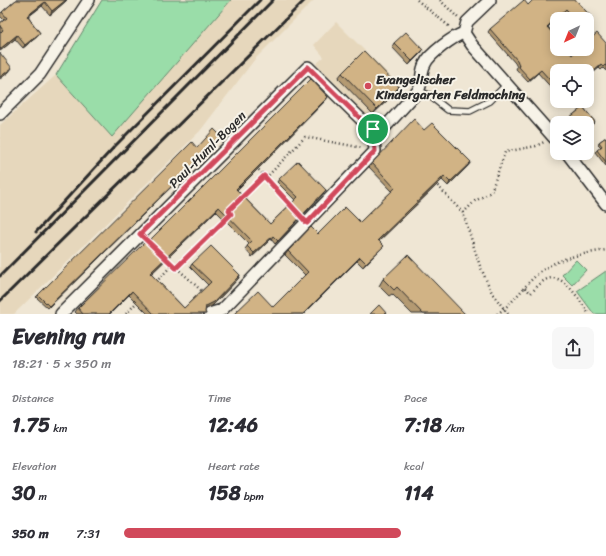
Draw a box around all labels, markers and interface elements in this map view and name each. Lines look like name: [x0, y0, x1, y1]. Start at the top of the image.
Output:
north arrow: [550, 12, 594, 56]
map controls: [550, 12, 594, 160]
button: locate: [550, 64, 594, 108]
place label: Evangelischer Kindergarten Feldmoching: [375, 68, 526, 106]
marker: Evangelischer Kindergarten Feldmoching: [363, 81, 373, 91]
street label: Paul-Huml-Bogen: [163, 105, 252, 194]
pin: [356, 112, 390, 146]
button: layers: [550, 116, 594, 160]
icon: arrive: [362, 118, 384, 140]
text: Evening run: [12, 317, 125, 356]
button: share: [552, 327, 594, 369]
text: 18:21 · 5 × 350 m: [12, 352, 111, 375]
text: Distance: [12, 389, 54, 408]
text: Time: [208, 389, 231, 408]
text: Pace: [404, 389, 427, 408]
text: 1.75: [12, 408, 50, 443]
text: 12:46: [208, 408, 258, 443]
text: 7:18: [404, 408, 442, 443]
text: km: [50, 419, 67, 438]
text: /km: [442, 419, 465, 438]
text: Elevation: [12, 457, 57, 476]
text: Heart rate: [208, 457, 260, 476]
text: kcal: [404, 457, 424, 476]
text: 30: [12, 476, 36, 511]
text: 158: [208, 476, 241, 511]
text: 114: [404, 476, 434, 511]
text: m: [36, 487, 47, 506]
text: bpm: [241, 487, 264, 506]
text: 350 m: [12, 522, 49, 545]
text: 7:31: [76, 522, 100, 545]

